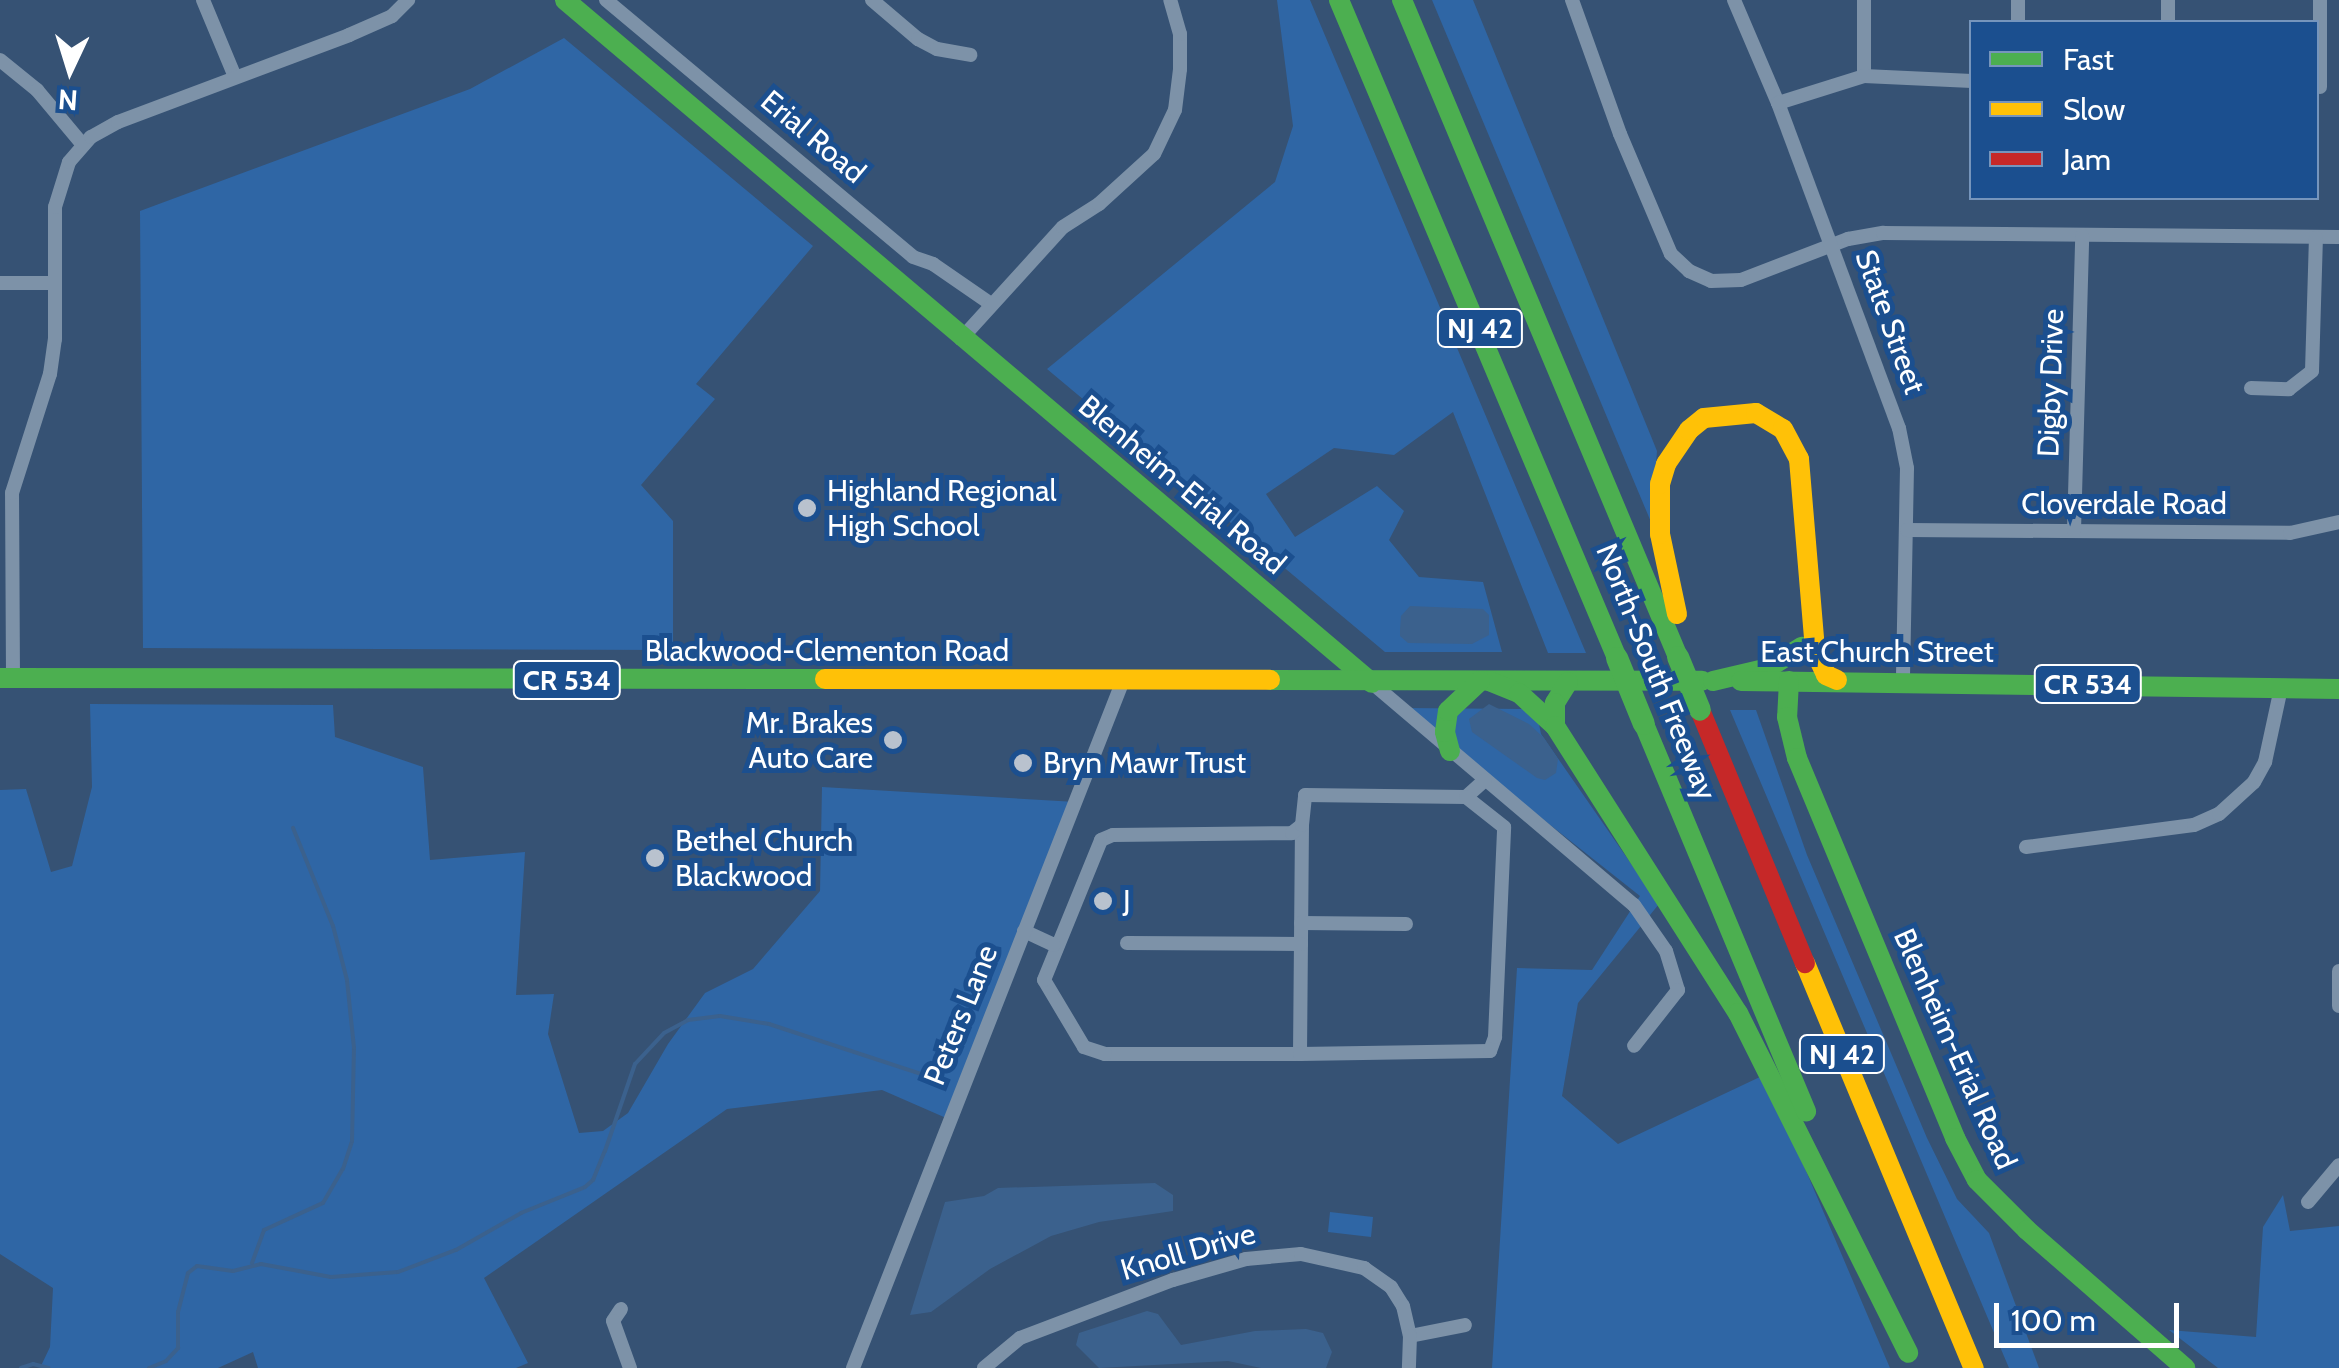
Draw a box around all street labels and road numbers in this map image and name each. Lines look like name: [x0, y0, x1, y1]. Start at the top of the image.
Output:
street label: Erial Road: [753, 83, 873, 191]
street label: State Street: [1847, 245, 1933, 399]
road number: NJ 42: [1435, 305, 1525, 351]
street label: Digby Drive: [2030, 308, 2072, 458]
street label: Blenheim-Erial Road: [1071, 388, 1293, 582]
street label: Cloverdale Road: [2021, 486, 2227, 522]
street label: North-South Freeway: [1588, 539, 1724, 805]
street label: Blackwood-Clementon Road: [645, 633, 1009, 669]
street label: East Church Street: [1760, 634, 1994, 670]
road number: CR 534: [512, 657, 622, 703]
road number: CR 534: [2033, 661, 2143, 707]
street label: Blenheim-Erial Road: [1886, 923, 2024, 1175]
street label: Peters Lane: [917, 940, 1005, 1090]
road number: NJ 42: [1797, 1031, 1887, 1077]
street label: Knoll Drive: [1116, 1216, 1260, 1288]

